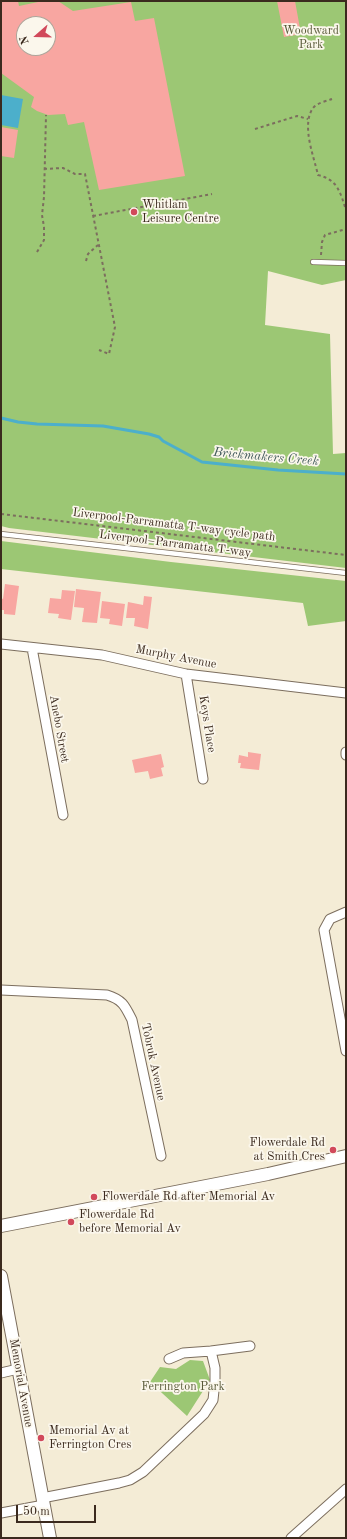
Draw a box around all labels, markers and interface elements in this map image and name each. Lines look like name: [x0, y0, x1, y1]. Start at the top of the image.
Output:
north arrow: [16, 16, 56, 56]
park label: Woodward Park: [283, 24, 339, 52]
text: N: [19, 34, 32, 46]
place label: Whitlam Leisure Centre: [142, 198, 219, 226]
marker: Whitlam Leisure Centre: [129, 207, 139, 217]
water label: Brickmakers Creek: [213, 445, 319, 469]
street label: Liverpool-Parramatta T-way cycle path: [72, 505, 276, 545]
street label: Liverpool–Parramatta T-way: [98, 528, 252, 560]
street label: Murphy Avenue: [134, 642, 218, 672]
street label: Anebo Street: [46, 694, 72, 764]
street label: Keys Place: [195, 694, 219, 754]
street label: Tobruk Avenue: [138, 1022, 168, 1102]
place label: Flowerdale Rd at Smith Cres: [250, 1136, 325, 1164]
marker: Flowerdale Rd at Smith Cres: [328, 1145, 338, 1155]
place label: Flowerdale Rd after Memorial Av: [102, 1190, 275, 1204]
marker: Flowerdale Rd after Memorial Av: [89, 1192, 99, 1202]
place label: Flowerdale Rd before Memorial Av: [79, 1208, 181, 1236]
marker: Flowerdale Rd before Memorial Av: [66, 1217, 76, 1227]
street label: Memorial Avenue: [6, 1338, 36, 1428]
park label: Ferrington Park: [141, 1380, 225, 1394]
place label: Memorial Av at Ferrington Cres: [49, 1424, 131, 1452]
marker: Memorial Av at Ferrington Cres: [36, 1433, 46, 1443]
scale bar: [18, 1497, 98, 1523]
text: 50 m: [23, 1506, 50, 1518]

